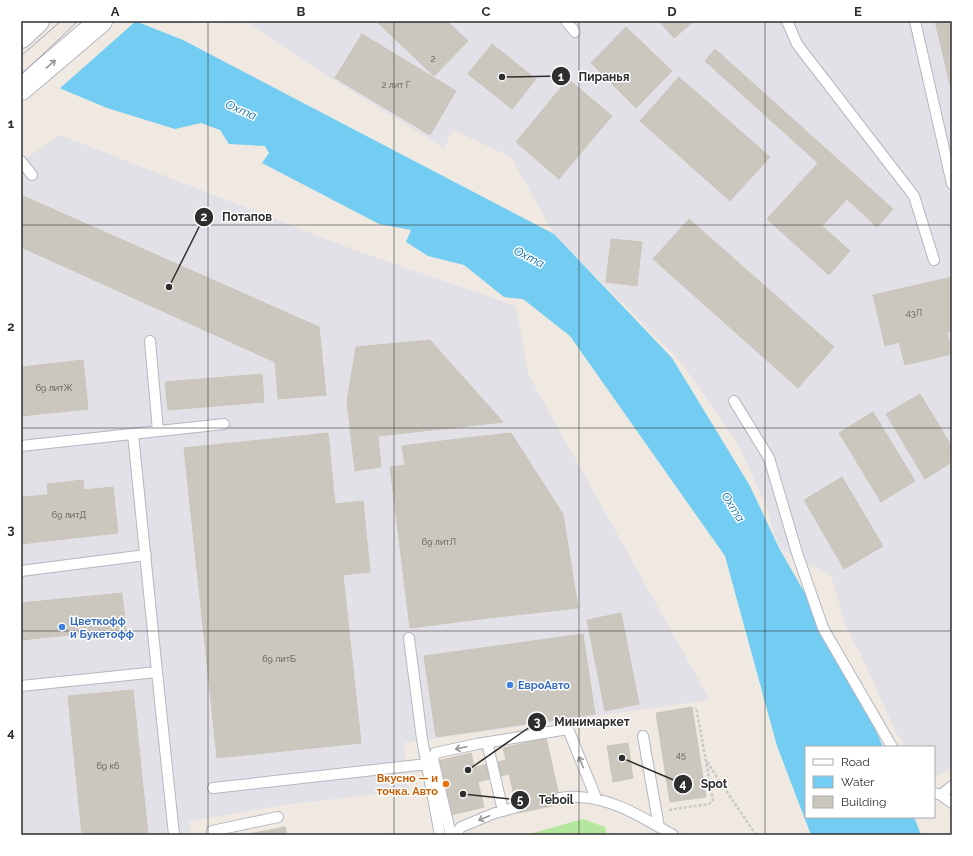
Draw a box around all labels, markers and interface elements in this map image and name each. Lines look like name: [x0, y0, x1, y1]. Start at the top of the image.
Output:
text: A: [111, 4, 120, 19]
text: B: [297, 4, 306, 19]
text: C: [482, 4, 491, 19]
text: D: [667, 4, 677, 19]
text: E: [854, 4, 862, 19]
house number: 2: [431, 54, 436, 64]
one-way arrow: [45, 59, 56, 68]
callout: Пиранья: [551, 64, 638, 88]
text: 1: [558, 70, 564, 84]
text: Пиранья: [579, 70, 629, 84]
house number: 2 лит Г: [382, 80, 411, 90]
water label: Охта: [223, 97, 259, 123]
text: 1: [8, 116, 15, 131]
callout: Потапов: [194, 205, 280, 229]
text: 2: [201, 210, 208, 224]
text: Потапов: [222, 210, 272, 224]
water label: Охта: [511, 243, 547, 271]
house number: 43Л: [906, 308, 922, 318]
text: 2: [7, 319, 15, 334]
house number: 69 литЖ: [36, 383, 72, 393]
water label: Охта: [718, 489, 748, 525]
house number: 69 литД: [52, 510, 87, 520]
text: 3: [7, 522, 15, 537]
house number: 69 литЛ: [422, 537, 456, 547]
place label: Цветкофф и Букетофф: [70, 615, 134, 641]
marker: Цветкофф и Букетофф: [57, 622, 67, 632]
house number: 69 литБ: [262, 654, 296, 664]
place label: ЕвроАвто: [518, 679, 570, 692]
marker: ЕвроАвто: [505, 680, 515, 690]
callout: Минимаркет: [527, 710, 638, 734]
text: 3: [534, 715, 541, 729]
text: Минимаркет: [554, 715, 630, 729]
text: 4: [7, 725, 15, 740]
one-way arrow: [455, 744, 468, 752]
legend: [805, 746, 935, 818]
house number: 45: [676, 750, 686, 760]
text: Road: [841, 755, 870, 769]
one-way arrow: [577, 757, 585, 769]
house number: 69 к6: [96, 761, 120, 771]
place label: Вкусно — и точка. Авто: [377, 772, 438, 798]
callout: Spot: [673, 772, 736, 796]
text: Water: [841, 775, 875, 789]
text: 4: [680, 777, 687, 791]
text: Spot: [701, 777, 728, 791]
marker: Вкусно — и точка. Авто: [441, 779, 451, 789]
callout: Teboil: [510, 788, 581, 812]
text: 5: [517, 793, 524, 807]
text: Teboil: [538, 793, 574, 807]
text: Building: [841, 795, 887, 809]
one-way arrow: [478, 814, 490, 822]

